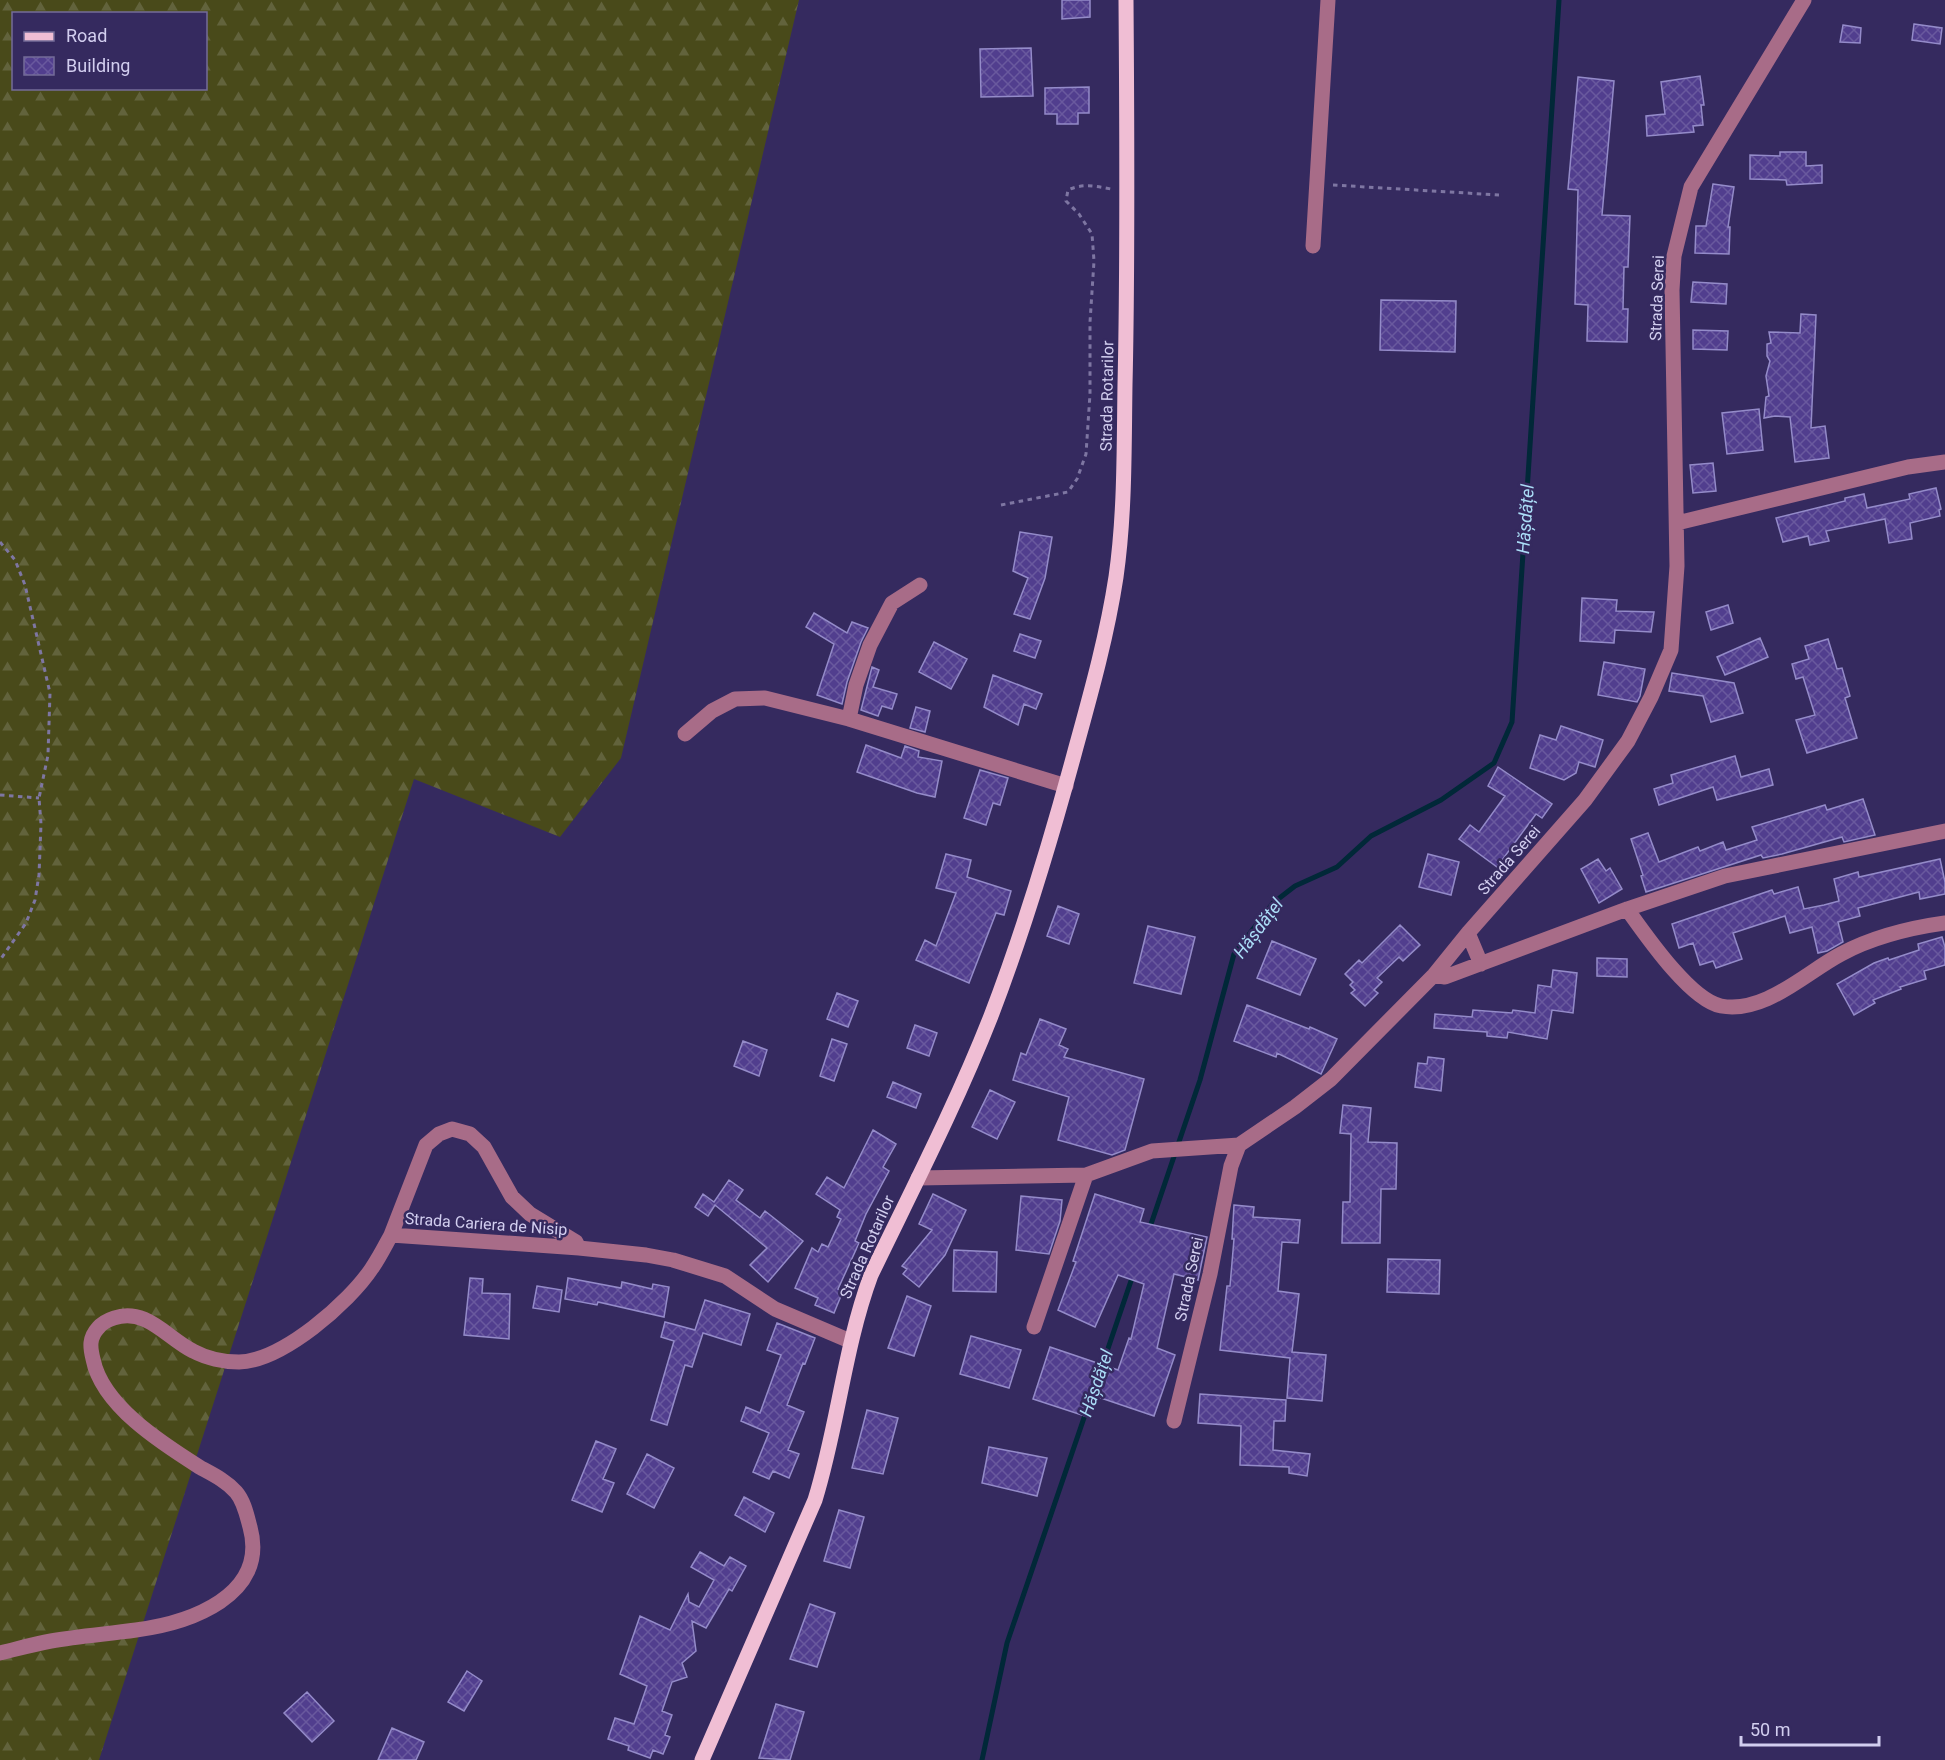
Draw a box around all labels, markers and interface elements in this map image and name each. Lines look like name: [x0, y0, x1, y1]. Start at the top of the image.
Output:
legend: [12, 12, 207, 90]
text: Road: [66, 25, 107, 46]
text: Building: [66, 55, 130, 76]
street label: Strada Serei: [1646, 255, 1668, 341]
street label: Strada Rotarilor: [1097, 340, 1117, 452]
water label: Hășdățel: [1512, 483, 1539, 554]
street label: Strada Serei: [1474, 821, 1544, 899]
water label: Hășdățel: [1229, 893, 1289, 963]
street label: Strada Rotarilor: [836, 1192, 898, 1302]
street label: Strada Cariera de Nisip: [404, 1209, 568, 1239]
street label: Strada Serei: [1171, 1235, 1207, 1323]
water label: Hășdățel: [1075, 1346, 1118, 1420]
scale bar: [1741, 1709, 1879, 1747]
text: 50 m: [1750, 1719, 1790, 1740]

